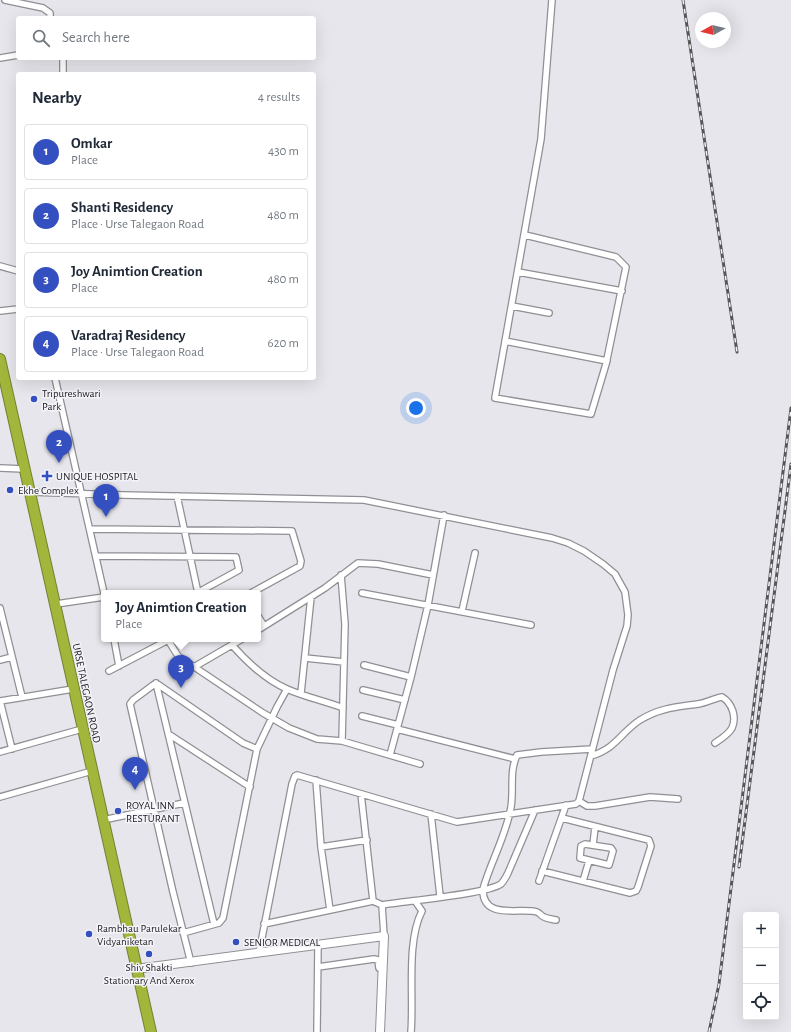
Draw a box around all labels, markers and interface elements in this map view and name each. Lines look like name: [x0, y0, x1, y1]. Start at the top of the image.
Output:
north arrow: [695, 12, 731, 48]
search box: [16, 16, 316, 60]
icon: search: [30, 27, 52, 49]
text: Search here: [62, 30, 130, 45]
text: Nearby: [32, 89, 82, 106]
text: 4 results: [258, 91, 300, 104]
text: Omkar: [71, 136, 112, 151]
text: 1: [44, 145, 48, 158]
text: 430 m: [268, 145, 299, 158]
text: Place: [71, 154, 98, 167]
text: Shanti Residency: [71, 200, 173, 215]
text: 2: [43, 209, 49, 222]
text: 480 m: [267, 209, 299, 222]
text: Place · Urse Talegaon Road: [71, 218, 204, 231]
text: Joy Animtion Creation: [71, 264, 203, 279]
text: 3: [43, 273, 49, 286]
text: 480 m: [267, 273, 299, 286]
text: Place: [71, 282, 98, 295]
text: Varadraj Residency: [71, 328, 186, 343]
text: 4: [43, 337, 49, 350]
text: 620 m: [268, 337, 299, 350]
text: Place · Urse Talegaon Road: [71, 346, 204, 359]
place label: Tripureshwari Park: [42, 388, 101, 412]
marker: Tripureshwari Park: [29, 394, 39, 404]
your location: [406, 398, 426, 418]
pin: 2: [46, 430, 72, 463]
marker: UNIQUE HOSPITAL: [41, 470, 53, 482]
place label: UNIQUE HOSPITAL: [56, 471, 138, 482]
pin: 1: [93, 484, 119, 517]
marker: Ekhe Complex: [5, 485, 15, 495]
place label: Ekhe Complex: [18, 485, 79, 496]
popup: [101, 590, 261, 642]
text: Joy Animtion Creation: [115, 600, 247, 615]
text: Place: [115, 618, 142, 631]
street label: URSE TALEGAON ROAD: [71, 642, 102, 744]
pin: 3: [168, 655, 194, 688]
pin: 4: [122, 757, 148, 790]
place label: ROYAL INN RESTURANT: [126, 800, 181, 824]
marker: ROYAL INN RESTURANT: [113, 806, 123, 816]
map controls: [743, 912, 779, 1020]
button: +: [743, 912, 779, 948]
place label: Rambhau Parulekar Vidyaniketan: [97, 923, 182, 947]
marker: Rambhau Parulekar Vidyaniketan: [84, 929, 94, 939]
marker: SENIOR MEDICAL: [231, 937, 241, 947]
place label: SENIOR MEDICAL: [244, 937, 321, 948]
button: −: [743, 948, 779, 984]
marker: Shiv Shakti Stationary And Xerox: [144, 949, 154, 959]
place label: Shiv Shakti Stationary And Xerox: [104, 962, 194, 986]
button: locate: [743, 984, 779, 1020]

